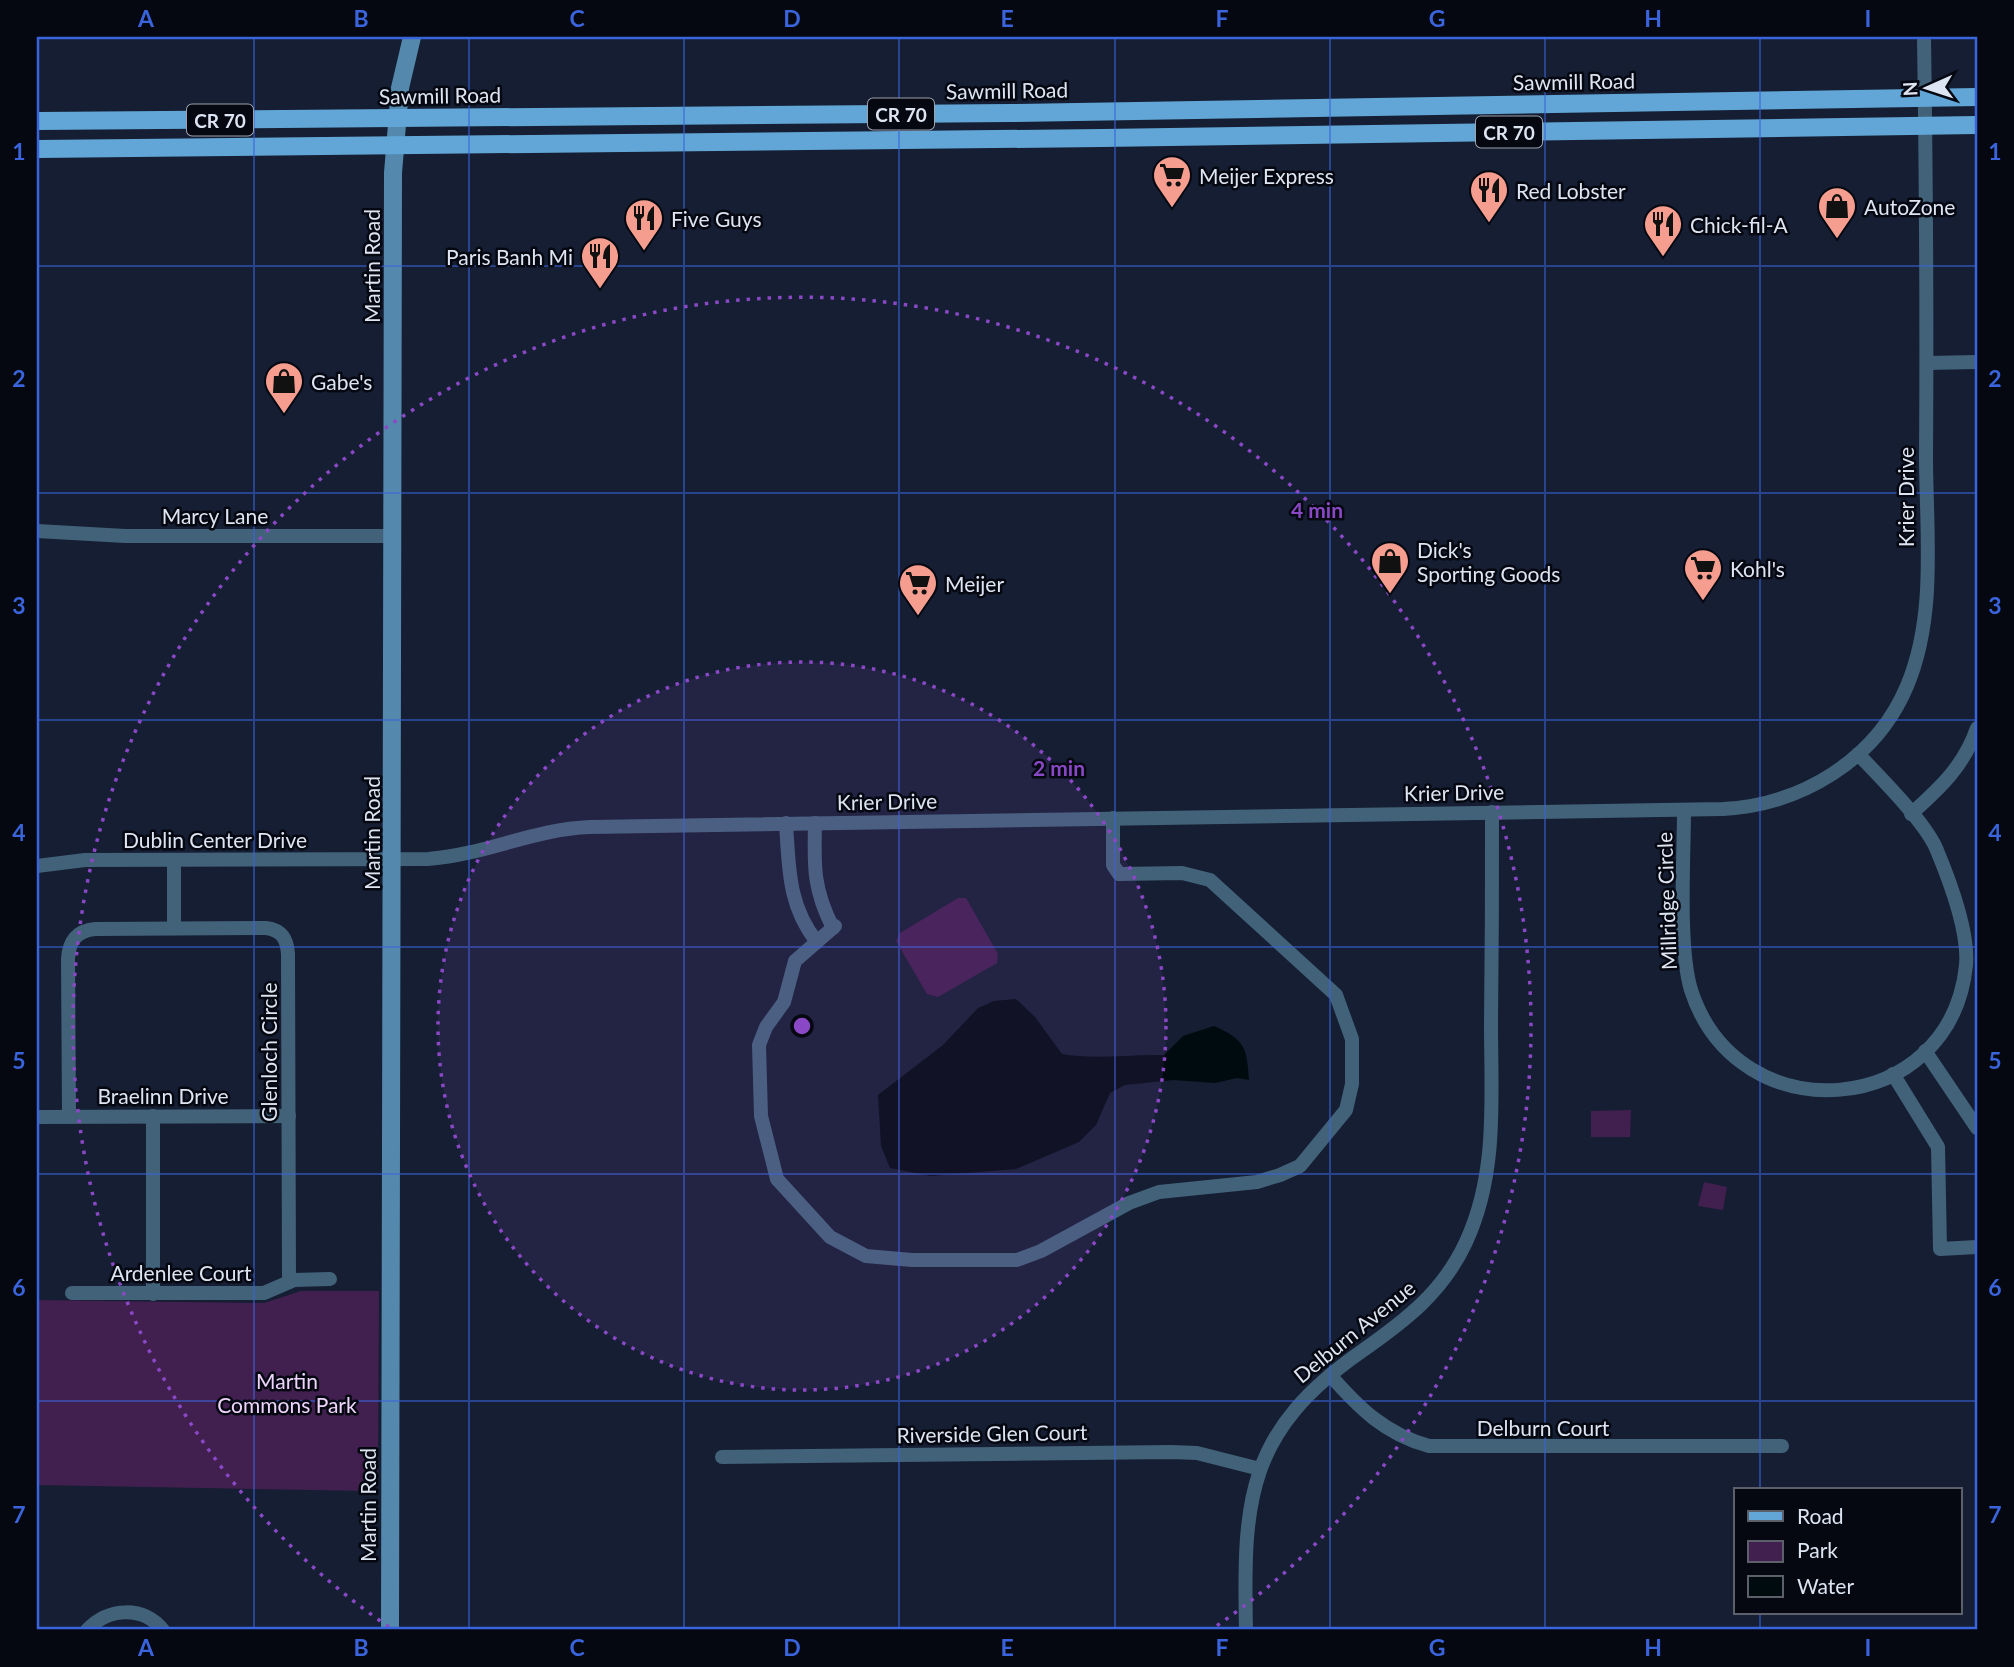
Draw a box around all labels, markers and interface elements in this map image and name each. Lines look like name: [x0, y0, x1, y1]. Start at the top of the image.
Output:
text: A: [137, 4, 155, 32]
text: B: [353, 4, 369, 32]
text: C: [569, 4, 585, 32]
text: D: [783, 4, 801, 32]
text: E: [1000, 4, 1014, 32]
text: F: [1215, 4, 1229, 32]
text: G: [1429, 4, 1445, 32]
text: H: [1644, 4, 1662, 32]
text: I: [1865, 4, 1871, 32]
north arrow: [1892, 52, 1962, 122]
street label: Sawmill Road: [1513, 67, 1635, 95]
street label: Sawmill Road: [946, 76, 1068, 104]
street label: Sawmill Road: [379, 81, 501, 109]
text: N: [1898, 81, 1921, 97]
road number: CR 70: [868, 98, 934, 130]
road number: CR 70: [187, 104, 253, 136]
road number: CR 70: [1476, 116, 1542, 148]
text: 1: [12, 137, 26, 165]
text: 1: [1988, 137, 2002, 165]
supermarket icon: Meijer Express: [1151, 154, 1193, 209]
place label: Meijer Express: [1199, 163, 1334, 188]
restaurant icon: Red Lobster: [1468, 169, 1510, 224]
place label: Red Lobster: [1516, 178, 1626, 203]
shop icon: AutoZone: [1816, 185, 1858, 240]
place label: AutoZone: [1864, 194, 1955, 219]
restaurant icon: Five Guys: [623, 197, 665, 252]
restaurant icon: Chick-fil-A: [1642, 203, 1684, 258]
place label: Five Guys: [671, 206, 761, 231]
street label: Martin Road: [359, 209, 384, 323]
place label: Chick-fil-A: [1690, 212, 1789, 237]
restaurant icon: Paris Banh Mi: [579, 235, 621, 290]
place label: Paris Banh Mi: [446, 244, 573, 269]
shop icon: Gabe's: [263, 360, 305, 415]
text: 2: [12, 364, 26, 392]
text: 2: [1988, 364, 2002, 392]
place label: Gabe's: [311, 369, 372, 394]
street label: Krier Drive: [1893, 447, 1918, 547]
text: 4 min: [1291, 497, 1343, 522]
street label: Marcy Lane: [162, 503, 268, 528]
place label: Dick's Sporting Goods: [1417, 537, 1560, 586]
shop icon: Dick's Sporting Goods: [1369, 540, 1411, 595]
supermarket icon: Kohl's: [1682, 547, 1724, 602]
place label: Kohl's: [1730, 556, 1785, 581]
supermarket icon: Meijer: [897, 562, 939, 617]
place label: Meijer: [945, 571, 1004, 596]
text: 3: [12, 591, 26, 619]
text: 3: [1988, 591, 2002, 619]
text: 2 min: [1033, 755, 1085, 780]
street label: Martin Road: [359, 776, 384, 890]
street label: Krier Drive: [1404, 779, 1504, 805]
street label: Krier Drive: [837, 788, 937, 814]
text: 4: [12, 818, 26, 846]
text: 4: [1988, 818, 2002, 846]
street label: Dublin Center Drive: [123, 827, 307, 852]
street label: Millridge Circle: [1651, 831, 1681, 971]
street label: Glenloch Circle: [256, 982, 281, 1122]
centre of rings: [790, 1014, 814, 1038]
text: 5: [12, 1046, 26, 1074]
text: 5: [1988, 1046, 2002, 1074]
street label: Braelinn Drive: [97, 1083, 229, 1108]
street label: Ardenlee Court: [110, 1260, 252, 1285]
text: 6: [12, 1273, 26, 1301]
text: 6: [1988, 1273, 2002, 1301]
street label: Delburn Avenue: [1288, 1274, 1420, 1388]
park label: Martin Commons Park: [217, 1368, 357, 1417]
street label: Delburn Court: [1477, 1415, 1610, 1440]
street label: Riverside Glen Court: [896, 1419, 1088, 1447]
street label: Martin Road: [355, 1448, 380, 1562]
legend: [1734, 1488, 1962, 1614]
text: 7: [12, 1500, 26, 1528]
text: 7: [1988, 1500, 2002, 1528]
text: Road: [1797, 1503, 1844, 1528]
text: Park: [1797, 1537, 1838, 1562]
text: Water: [1797, 1573, 1854, 1598]
text: A: [137, 1633, 155, 1661]
text: B: [353, 1633, 369, 1661]
text: C: [569, 1633, 585, 1661]
text: D: [783, 1633, 801, 1661]
text: E: [1000, 1633, 1014, 1661]
text: F: [1215, 1633, 1229, 1661]
text: G: [1429, 1633, 1445, 1661]
text: H: [1644, 1633, 1662, 1661]
text: I: [1865, 1633, 1871, 1661]

